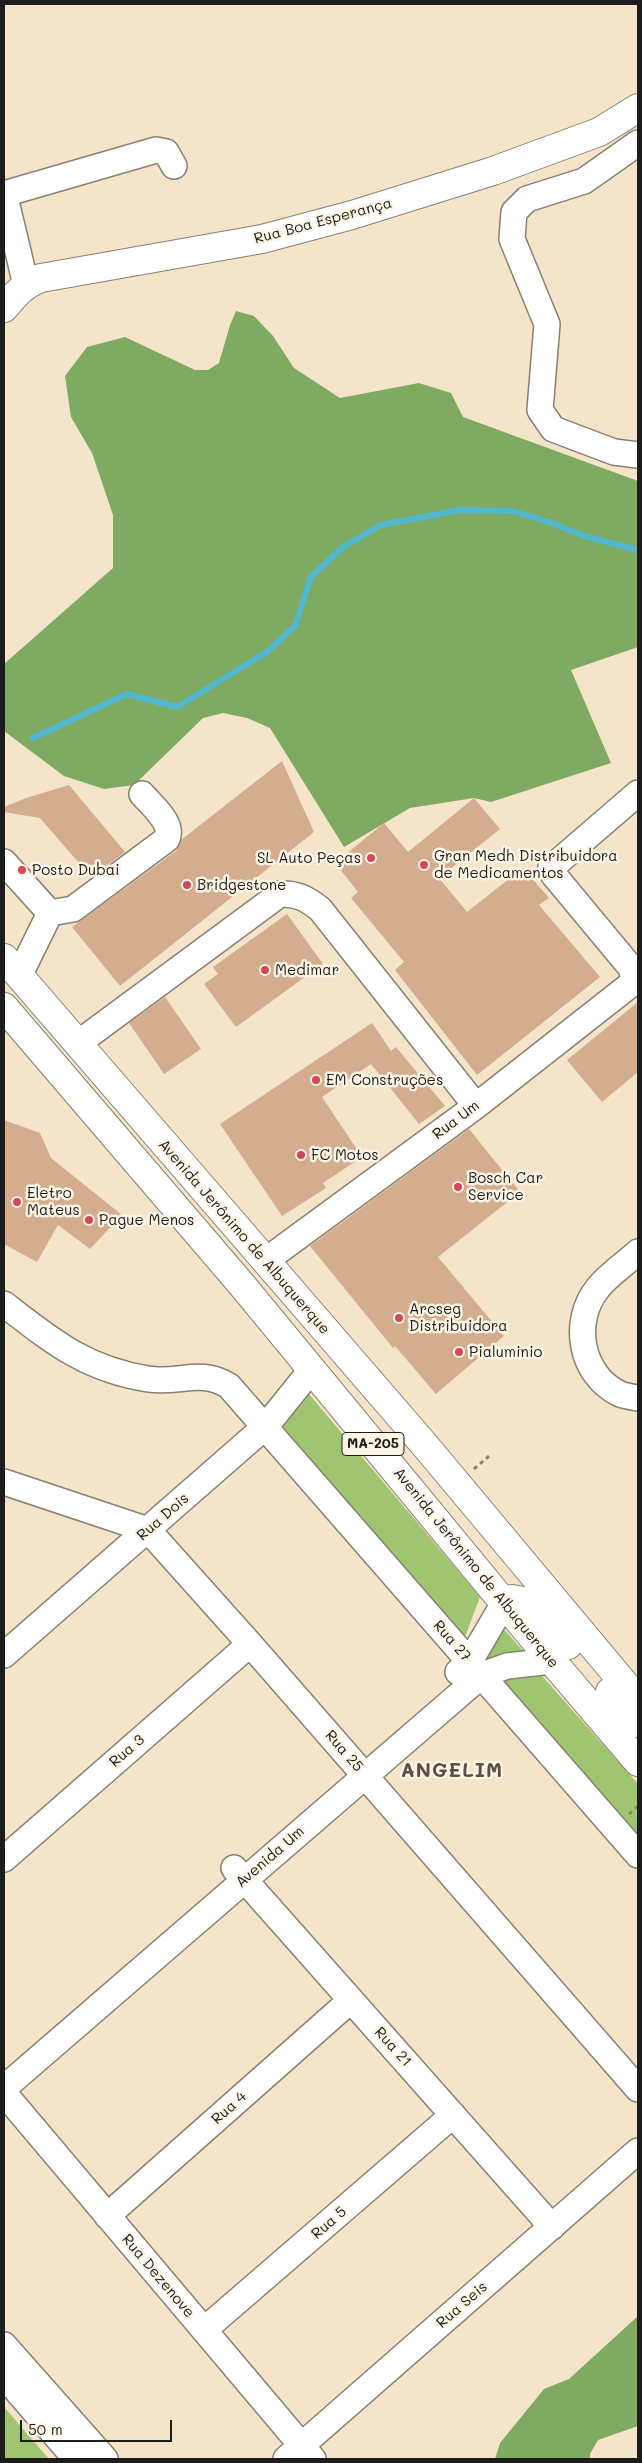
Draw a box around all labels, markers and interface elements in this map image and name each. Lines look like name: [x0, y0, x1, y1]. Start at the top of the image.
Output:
street label: Rua Boa Esperança: [252, 194, 394, 248]
place label: Gran Medh Distribuidora de Medicamentos: [434, 847, 618, 882]
place label: SL Auto Peças: [257, 849, 361, 867]
marker: SL Auto Peças: [365, 852, 377, 864]
marker: Gran Medh Distribuidora de Medicamentos: [418, 859, 430, 871]
place label: Posto Dubai: [32, 861, 120, 879]
marker: Posto Dubai: [16, 864, 28, 876]
place label: Bridgestone: [197, 876, 286, 894]
marker: Bridgestone: [181, 879, 193, 891]
place label: Medimar: [275, 961, 339, 979]
marker: Medimar: [259, 964, 271, 976]
place label: EM Construções: [326, 1071, 443, 1089]
marker: EM Construções: [310, 1074, 322, 1086]
street label: Rua Um: [429, 1097, 483, 1143]
street label: Avenida Jerônimo de Albuquerque: [154, 1136, 334, 1338]
place label: FC Motos: [311, 1146, 379, 1164]
marker: FC Motos: [295, 1149, 307, 1161]
place label: Bosch Car Service: [468, 1169, 543, 1204]
marker: Bosch Car Service: [452, 1181, 464, 1193]
place label: Eletro Mateus: [27, 1184, 80, 1219]
marker: Eletro Mateus: [11, 1196, 23, 1208]
place label: Pague Menos: [99, 1211, 194, 1229]
marker: Pague Menos: [83, 1214, 95, 1226]
place label: Arcseg Distribuidora: [409, 1300, 508, 1335]
marker: Arcseg Distribuidora: [393, 1312, 405, 1324]
place label: Pialuminio: [469, 1343, 542, 1361]
marker: Pialuminio: [453, 1346, 465, 1358]
road number: MA-205: [342, 1432, 404, 1456]
street label: Avenida Jerônimo de Albuquerque: [390, 1464, 562, 1672]
street label: Rua Dois: [133, 1490, 193, 1544]
street label: Rua 27: [429, 1617, 475, 1665]
street label: Rua 25: [321, 1727, 367, 1775]
street label: Rua 3: [106, 1731, 148, 1771]
district label: ANGELIM: [400, 1759, 504, 1783]
street label: Avenida Um: [232, 1822, 308, 1892]
street label: Rua 21: [371, 2024, 415, 2070]
street label: Rua 4: [208, 2088, 250, 2128]
street label: Rua 5: [308, 2203, 350, 2243]
street label: Rua Dezenove: [118, 2231, 198, 2321]
street label: Rua Seis: [433, 2278, 491, 2332]
scale bar: [22, 2410, 175, 2442]
text: 50 m: [28, 2419, 63, 2439]

